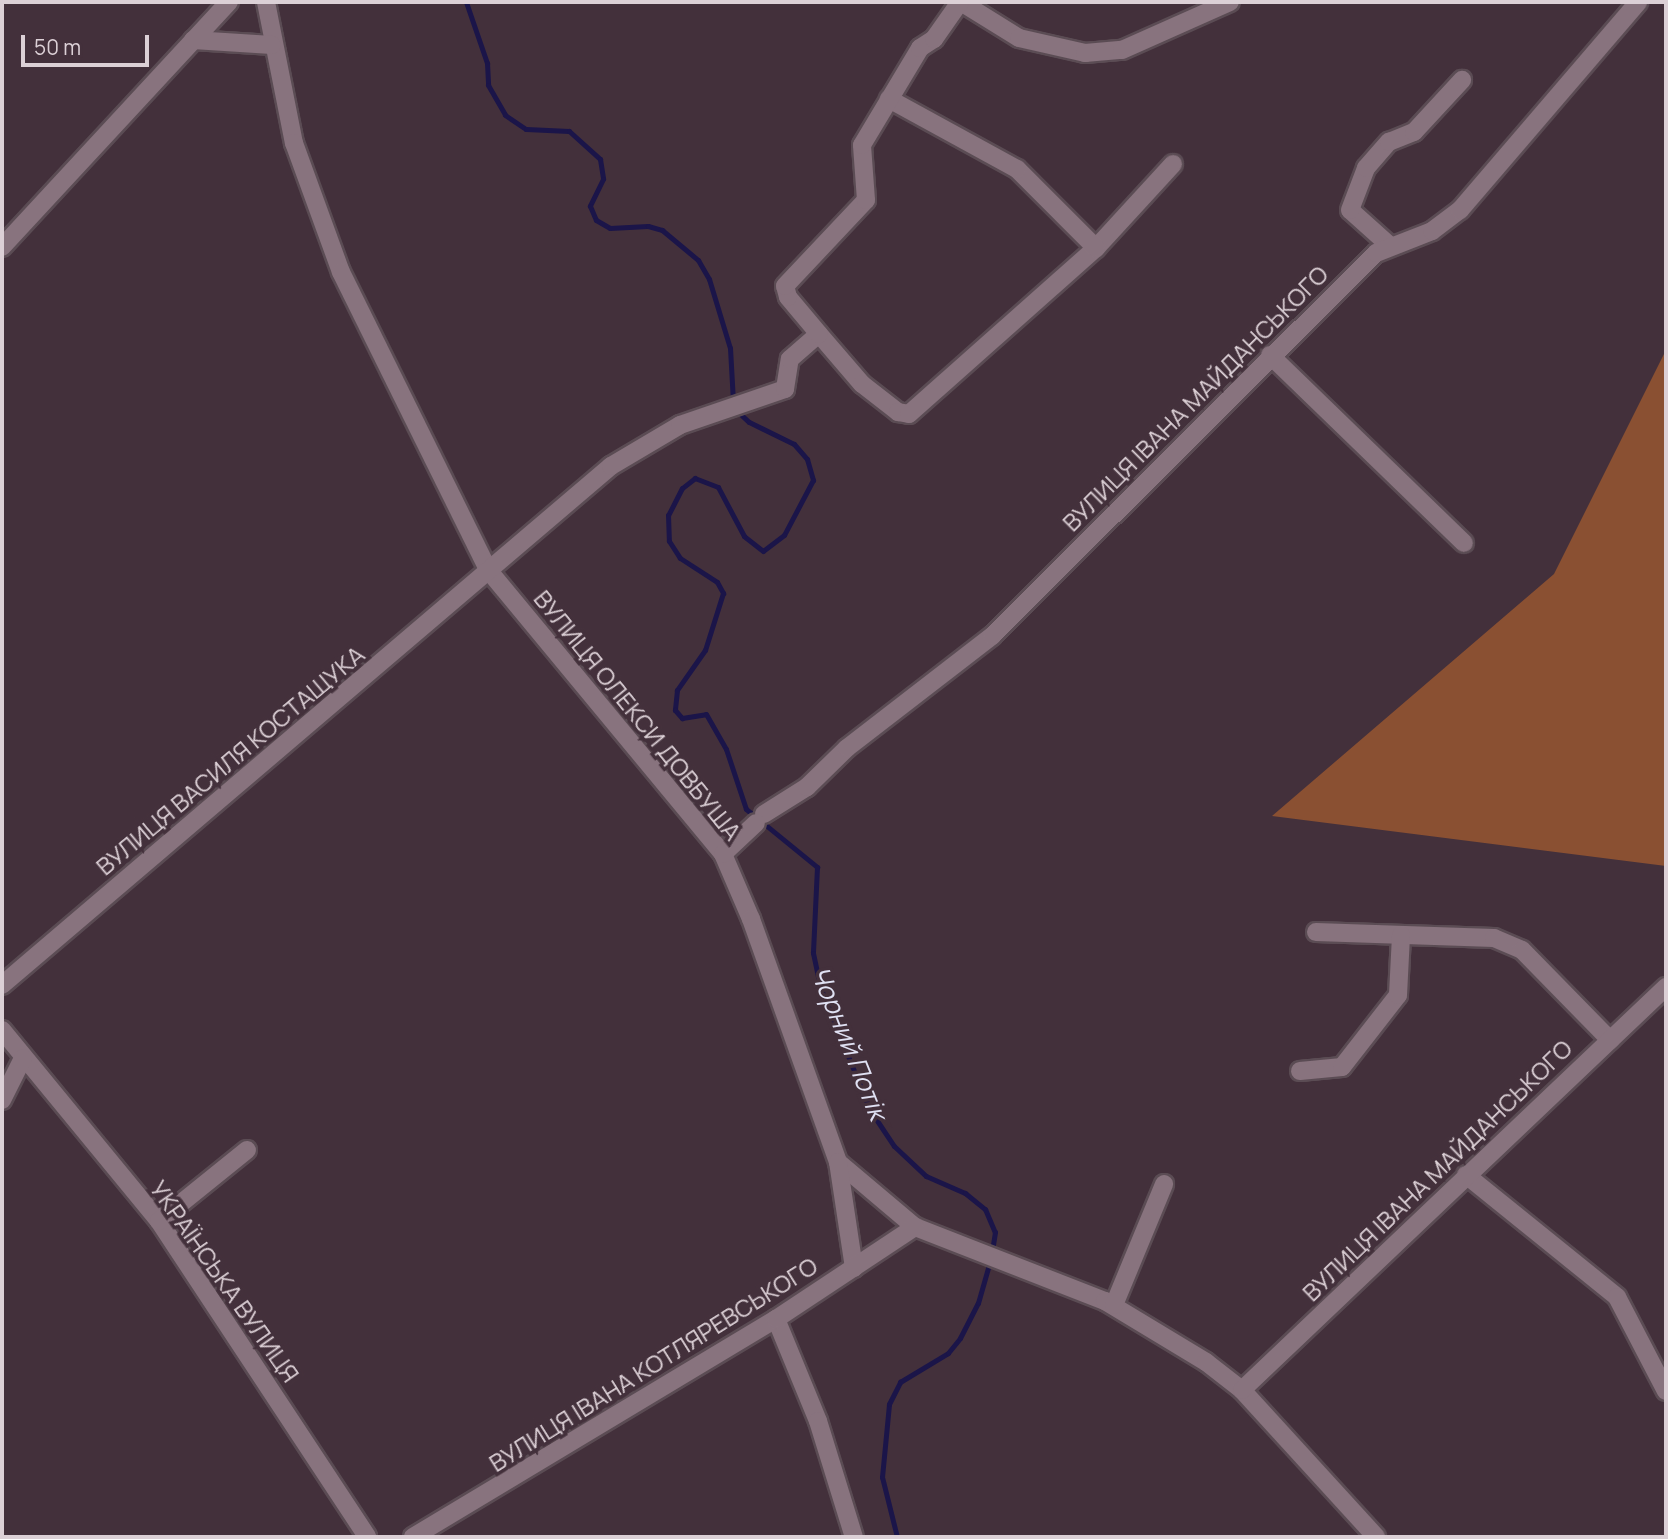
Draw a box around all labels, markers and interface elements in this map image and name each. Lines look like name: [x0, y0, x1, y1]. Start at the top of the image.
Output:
scale bar: [24, 21, 152, 65]
text: 50 m: [34, 33, 81, 61]
street label: ВУЛИЦЯ ІВАНА МАЙДАНСЬКОГО: [1056, 259, 1334, 537]
street label: ВУЛИЦЯ ОЛЕКСИ ДОВБУША: [528, 584, 748, 846]
street label: ВУЛИЦЯ ВАСИЛЯ КОСТАЩУКА: [90, 639, 370, 881]
water label: Чорний Потік: [804, 962, 894, 1124]
street label: ВУЛИЦЯ ІВАНА МАЙДАНСЬКОГО: [1296, 1033, 1578, 1307]
street label: УКРАЇНСЬКА ВУЛИЦЯ: [145, 1175, 305, 1387]
street label: ВУЛИЦЯ ІВАНА КОТЛЯРЕВСЬКОГО: [484, 1251, 822, 1477]

